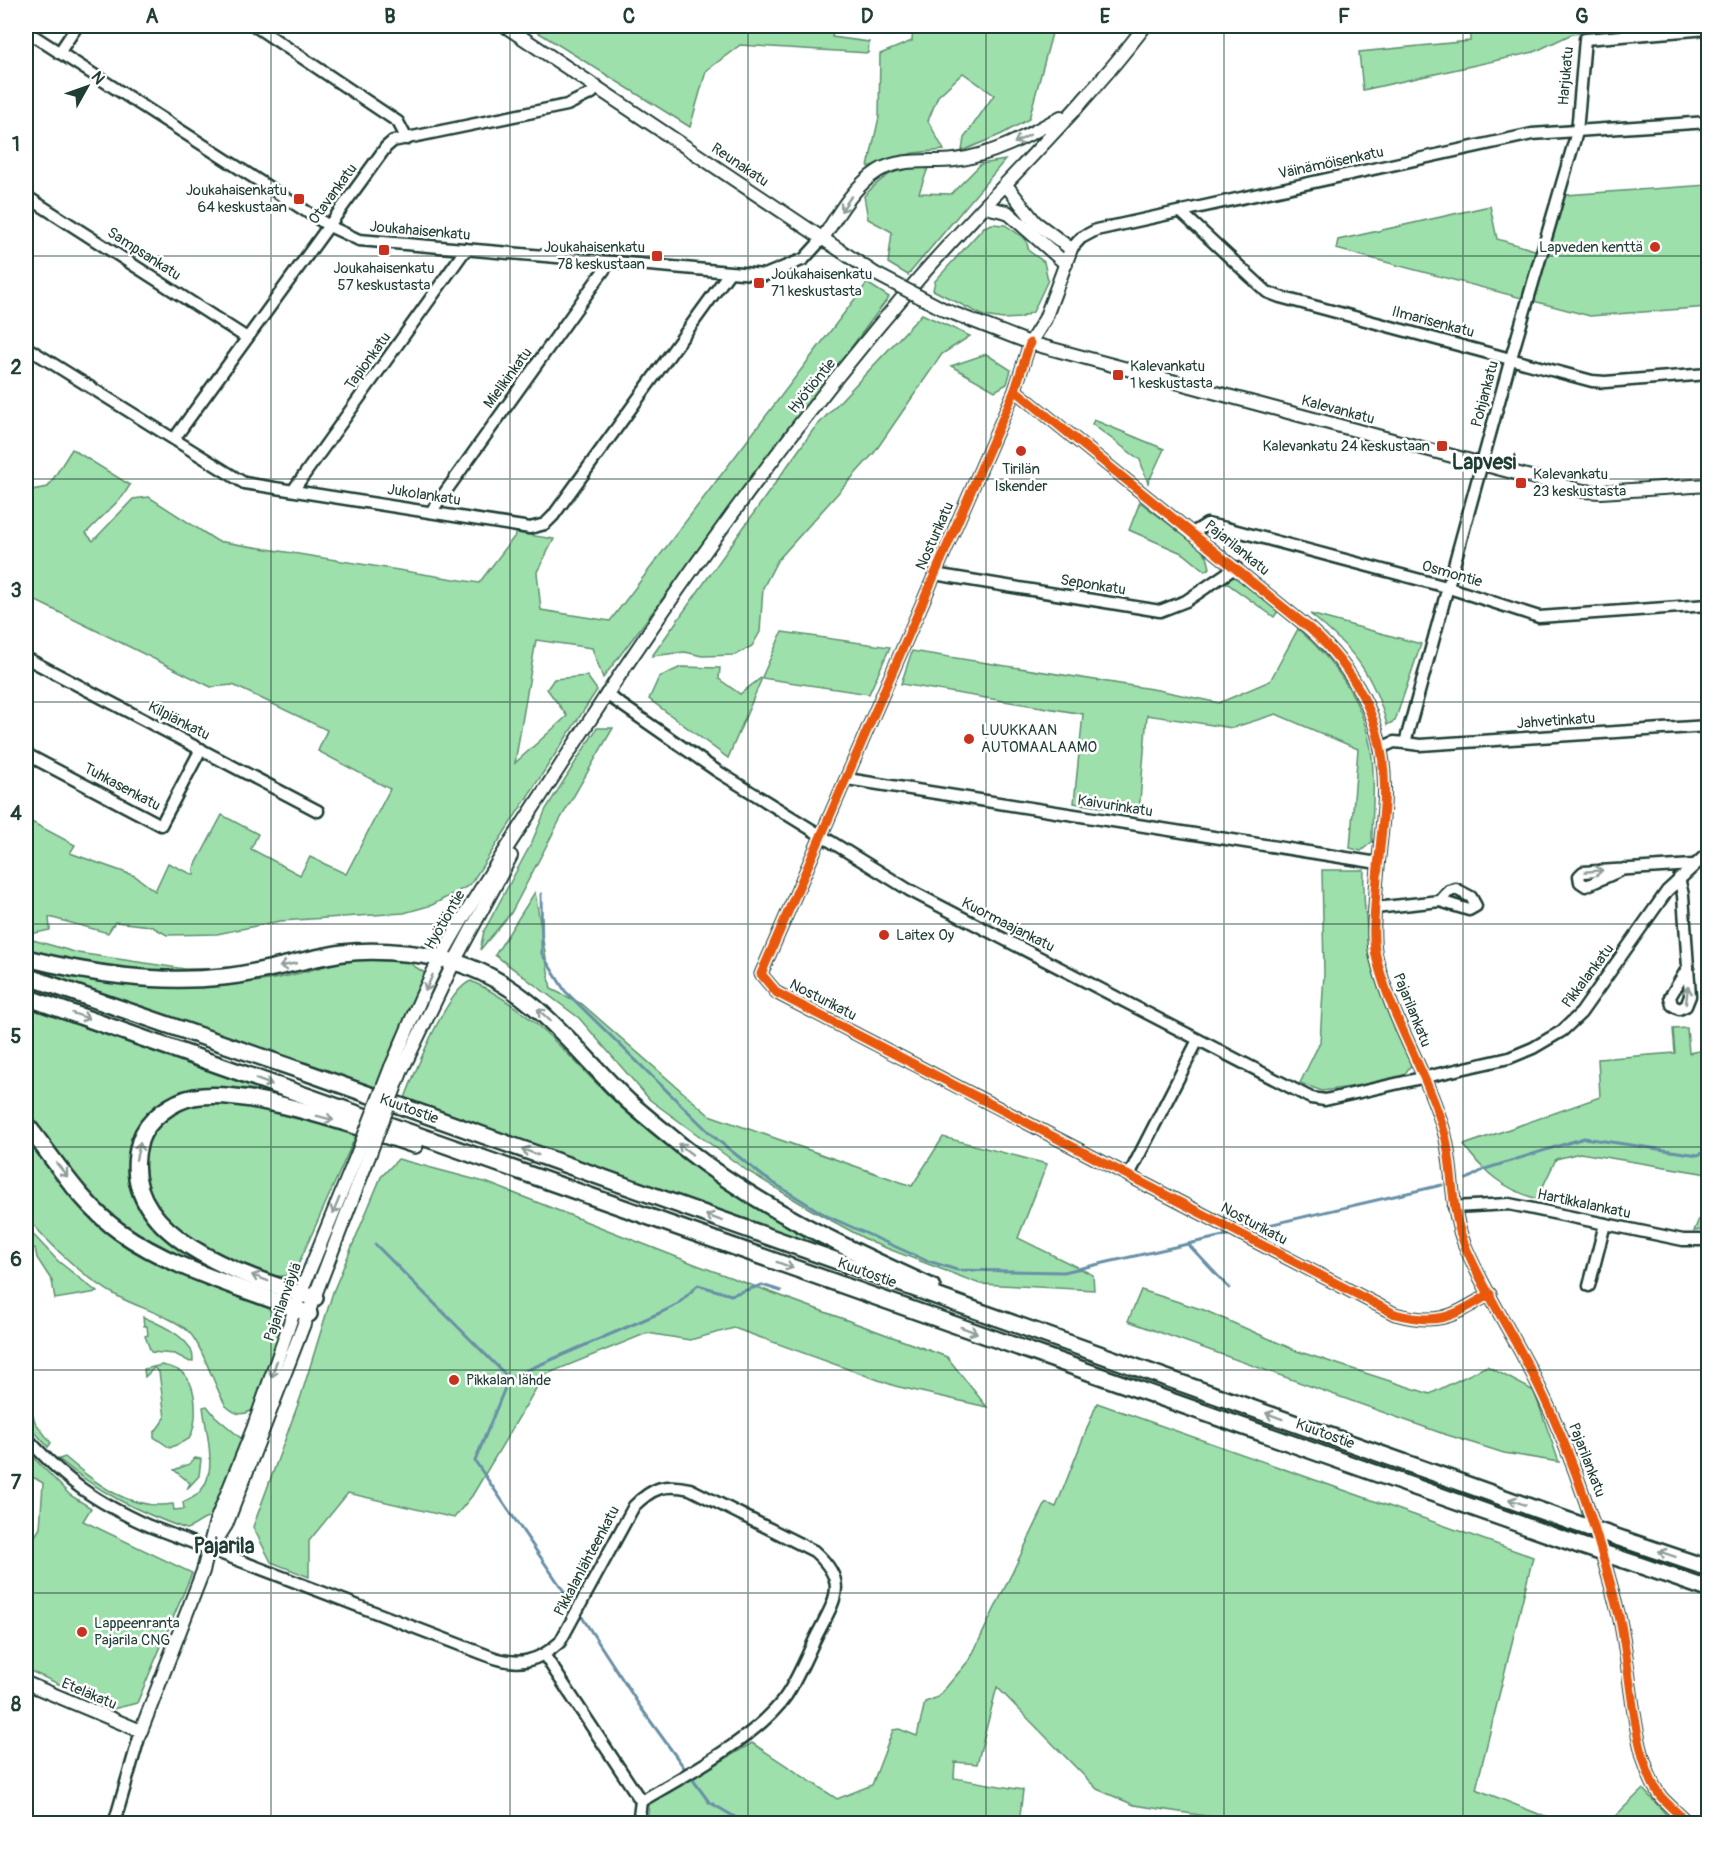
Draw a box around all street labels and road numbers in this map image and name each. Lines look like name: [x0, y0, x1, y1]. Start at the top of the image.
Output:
street label: Harjukatu: [1554, 46, 1578, 106]
street label: Reunakatu: [708, 139, 772, 191]
street label: Väinämöisenkatu: [1277, 143, 1385, 183]
street label: Otavankatu: [305, 160, 361, 228]
street label: Joukahaisenkatu: [369, 217, 471, 245]
street label: Sampsankatu: [104, 223, 184, 285]
street label: Ilmarisenkatu: [1390, 302, 1476, 342]
street label: Tapionkatu: [341, 328, 395, 394]
street label: Mielikinkatu: [480, 344, 536, 412]
street label: Hyötiöntie: [784, 354, 840, 417]
street label: Pohjankatu: [1467, 359, 1503, 429]
street label: Kalevankatu: [1299, 391, 1377, 429]
street label: Jukolankatu: [386, 480, 462, 510]
street label: Nosturikatu: [911, 499, 959, 573]
street label: Pajarilankatu: [1201, 516, 1273, 580]
street label: Osmontie: [1420, 556, 1485, 592]
street label: Seponkatu: [1059, 570, 1127, 600]
street label: Kilpiänkatu: [145, 697, 213, 745]
street label: Jahvetinkatu: [1516, 709, 1596, 733]
street label: Tuhkasenkatu: [80, 759, 164, 815]
street label: Kaivurinkatu: [1076, 791, 1154, 821]
street label: Hyötiöntie: [420, 886, 470, 953]
street label: Kuormaajankatu: [958, 893, 1058, 957]
street label: Pikkalankatu: [1558, 940, 1618, 1012]
street label: Pajarilankatu: [1389, 970, 1435, 1050]
street label: Nosturikatu: [786, 975, 860, 1025]
street label: Kuutostie: [377, 1090, 441, 1129]
street label: Hartikkalankatu: [1536, 1185, 1632, 1223]
street label: Nosturikatu: [1217, 1199, 1291, 1249]
street label: Kuutostie: [835, 1254, 899, 1293]
street label: Pajarilanväylä: [260, 1260, 306, 1344]
street label: Kuutostie: [1293, 1415, 1357, 1454]
street label: Pajarilankatu: [1564, 1420, 1610, 1500]
street label: Pikkalanlähteenkatu: [550, 1503, 624, 1619]
street label: Eteläkatu: [58, 1674, 120, 1714]

